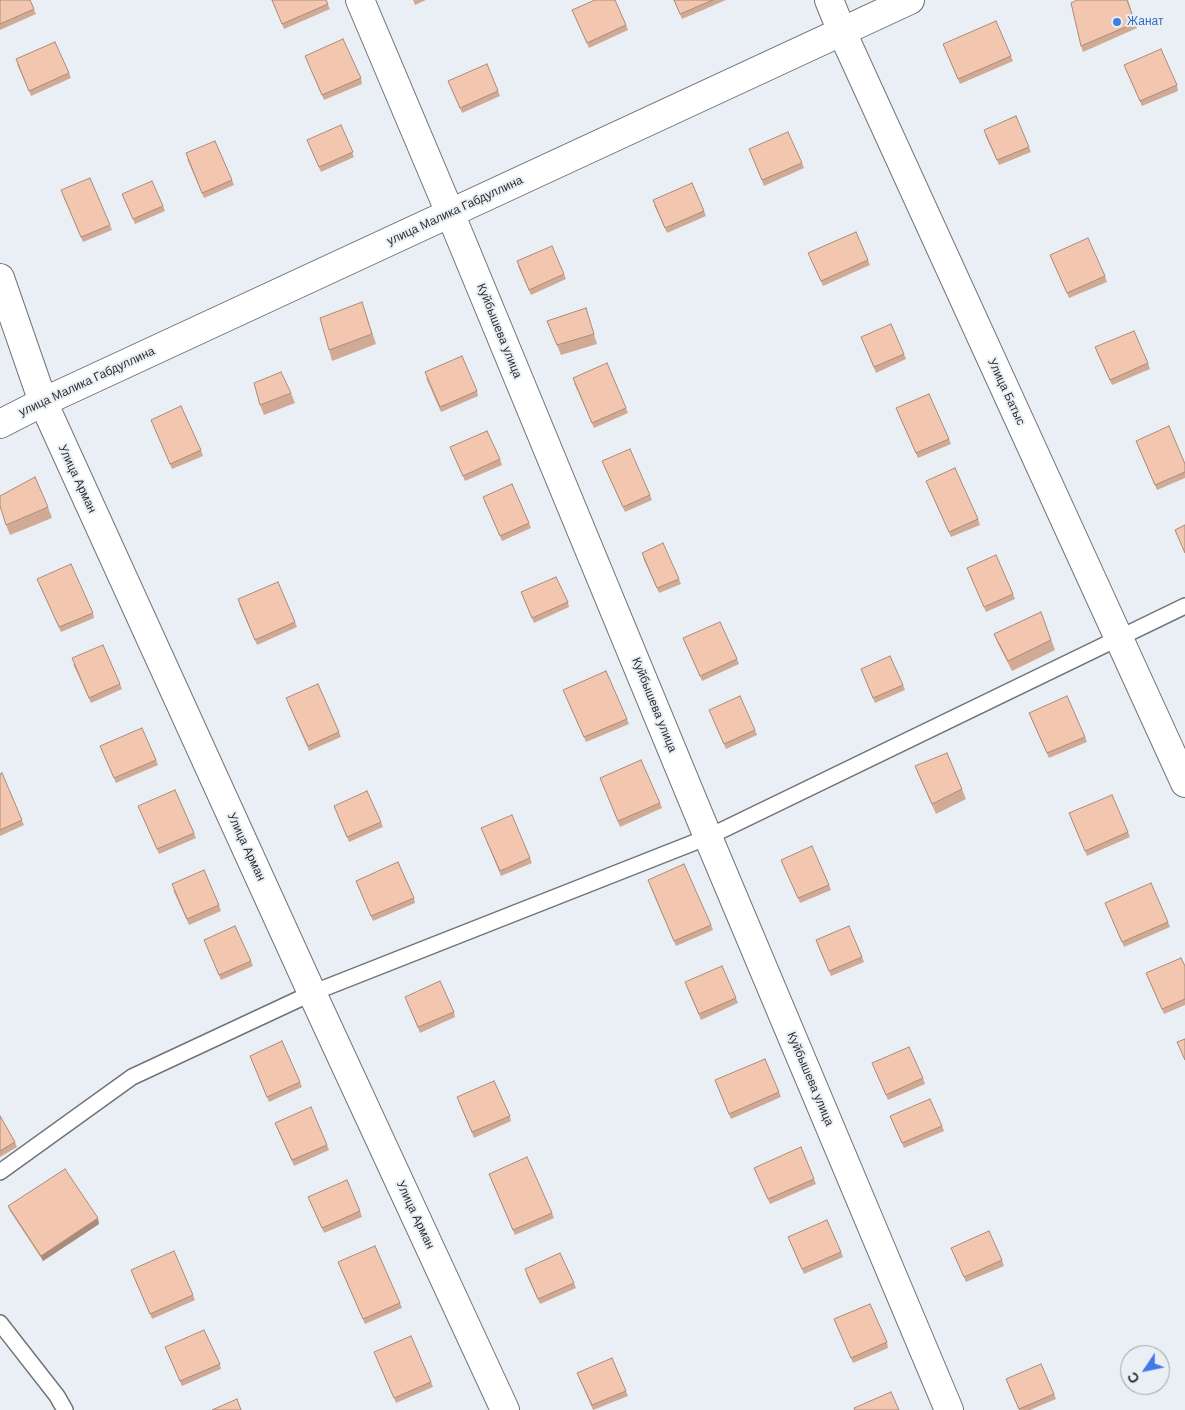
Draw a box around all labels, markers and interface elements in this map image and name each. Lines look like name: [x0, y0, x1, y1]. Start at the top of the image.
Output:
place label: Жанат: [1127, 15, 1163, 29]
marker: Жанат: [1111, 16, 1123, 28]
street label: улица Малика Габдуллина: [385, 173, 525, 249]
street label: Куйбышева улица: [473, 282, 525, 380]
street label: улица Малика Габдуллина: [17, 344, 157, 420]
street label: Улица Батыс: [984, 356, 1028, 428]
street label: Улица Арман: [55, 443, 99, 515]
street label: Куйбышева улица: [628, 656, 680, 754]
street label: Улица Арман: [224, 811, 268, 883]
street label: Куйбышева улица: [784, 1030, 836, 1128]
street label: Улица Арман: [393, 1179, 437, 1251]
north arrow: [1120, 1345, 1170, 1395]
text: С: [1124, 1369, 1143, 1386]

